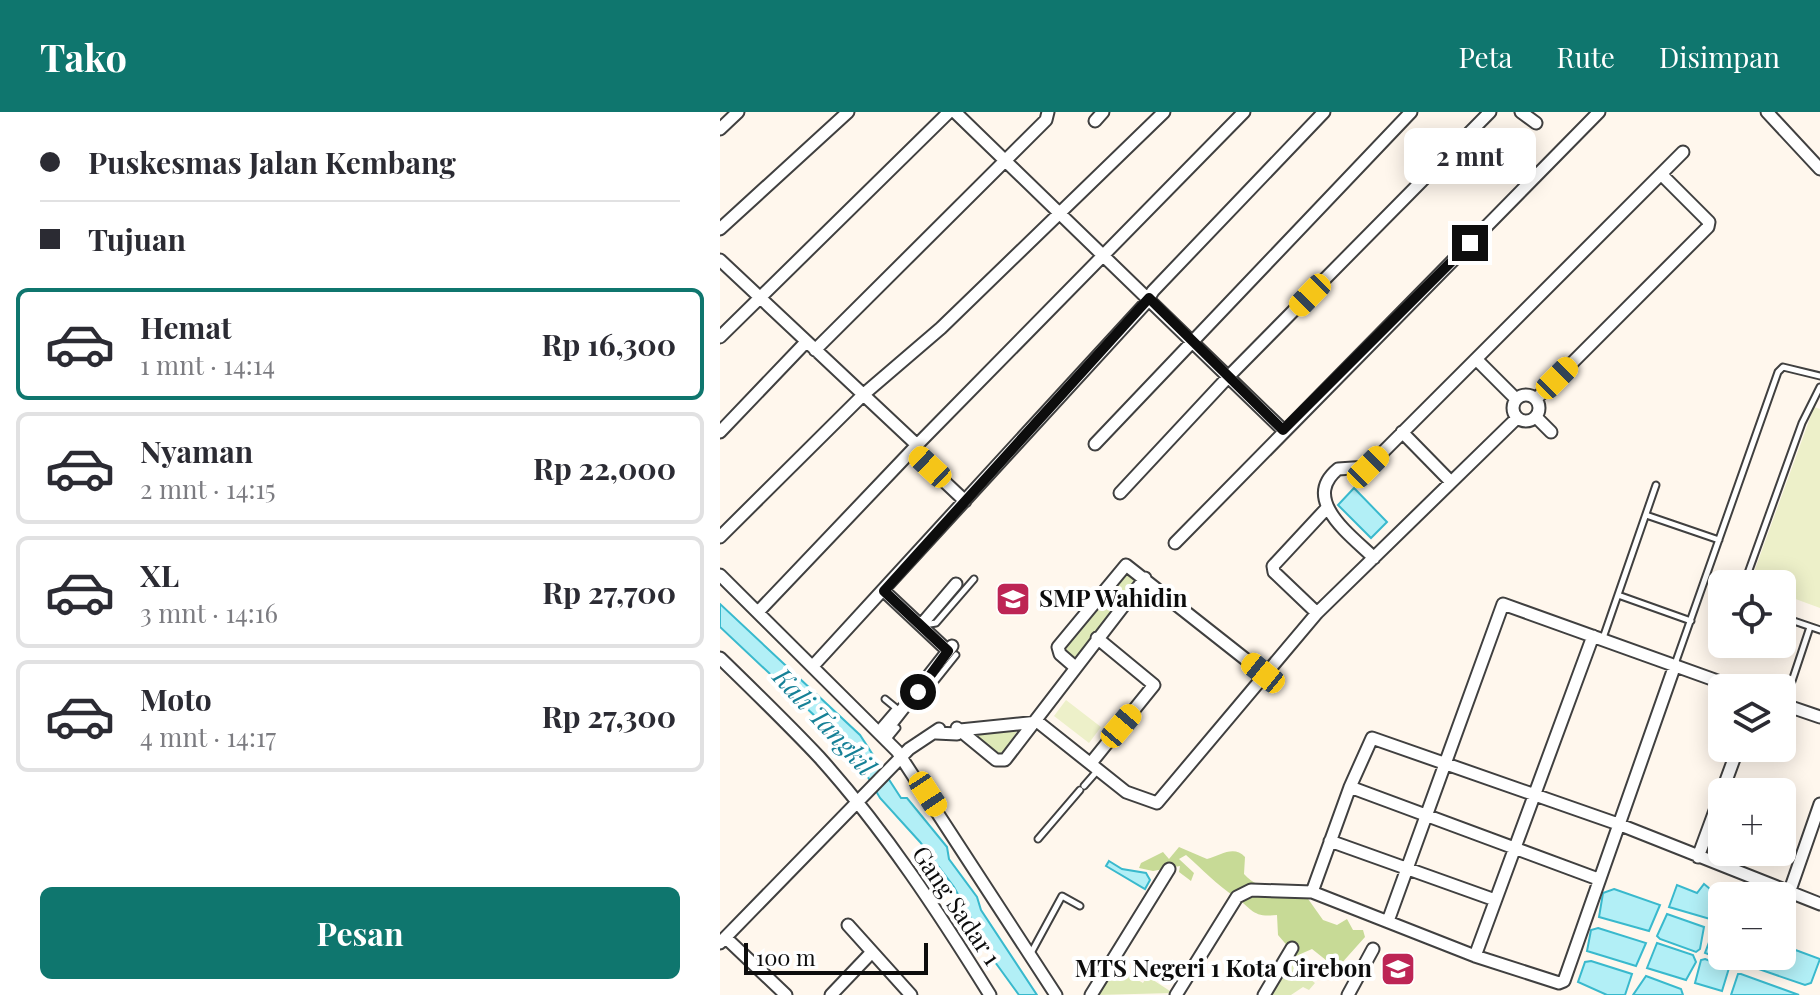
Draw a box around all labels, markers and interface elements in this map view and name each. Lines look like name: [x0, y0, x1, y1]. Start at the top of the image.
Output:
text: Tako: [40, 31, 127, 82]
text: Peta: [1458, 38, 1513, 75]
text: Rute: [1557, 38, 1615, 75]
text: Disimpan: [1659, 38, 1780, 75]
callout: 2 mnt: [1404, 127, 1536, 183]
text: 2 mnt: [1436, 138, 1504, 173]
text: Puskesmas Jalan Kembang: [88, 142, 456, 182]
text: Tujuan: [88, 219, 186, 259]
route end: [1452, 225, 1488, 261]
car: [1285, 269, 1335, 321]
text: Hemat: [140, 307, 232, 347]
icon: car: [44, 308, 116, 380]
text: Rp 16,300: [541, 324, 676, 364]
text: 1 mnt · 14:14: [140, 347, 275, 382]
car: [1532, 353, 1582, 403]
text: Nyaman: [140, 431, 253, 471]
icon: car: [44, 432, 116, 504]
car: [904, 442, 956, 492]
car: [1343, 442, 1393, 492]
text: Rp 22,000: [533, 448, 676, 488]
text: 2 mnt · 14:15: [140, 471, 276, 506]
text: XL: [140, 555, 179, 595]
icon: car: [44, 556, 116, 628]
map controls: [1708, 570, 1796, 970]
button: locate: [1708, 570, 1796, 658]
text: Rp 27,700: [542, 572, 676, 612]
school or university icon: SMP Wahidin: [994, 580, 1032, 618]
place label: SMP Wahidin: [1039, 581, 1188, 613]
text: 3 mnt · 14:16: [140, 595, 278, 630]
car: [1237, 649, 1289, 697]
water label: Kali Tangkil: [765, 659, 885, 784]
route start: [900, 674, 936, 710]
button: layers: [1708, 674, 1796, 762]
text: Moto: [140, 679, 212, 719]
icon: car: [44, 680, 116, 752]
text: Rp 27,300: [542, 696, 676, 736]
car: [1096, 700, 1146, 752]
text: 4 mnt · 14:17: [140, 719, 276, 754]
car: [905, 767, 951, 821]
button: +: [1708, 778, 1796, 866]
street label: Gang Sadar 1: [906, 839, 1009, 971]
button: −: [1708, 882, 1796, 970]
button: Pesan: [40, 887, 680, 979]
scale bar: [744, 939, 928, 975]
text: 100 m: [756, 942, 816, 972]
school or university icon: MTS Negeri 1 Kota Cirebon: [1379, 950, 1417, 988]
place label: MTS Negeri 1 Kota Cirebon: [1075, 951, 1372, 983]

